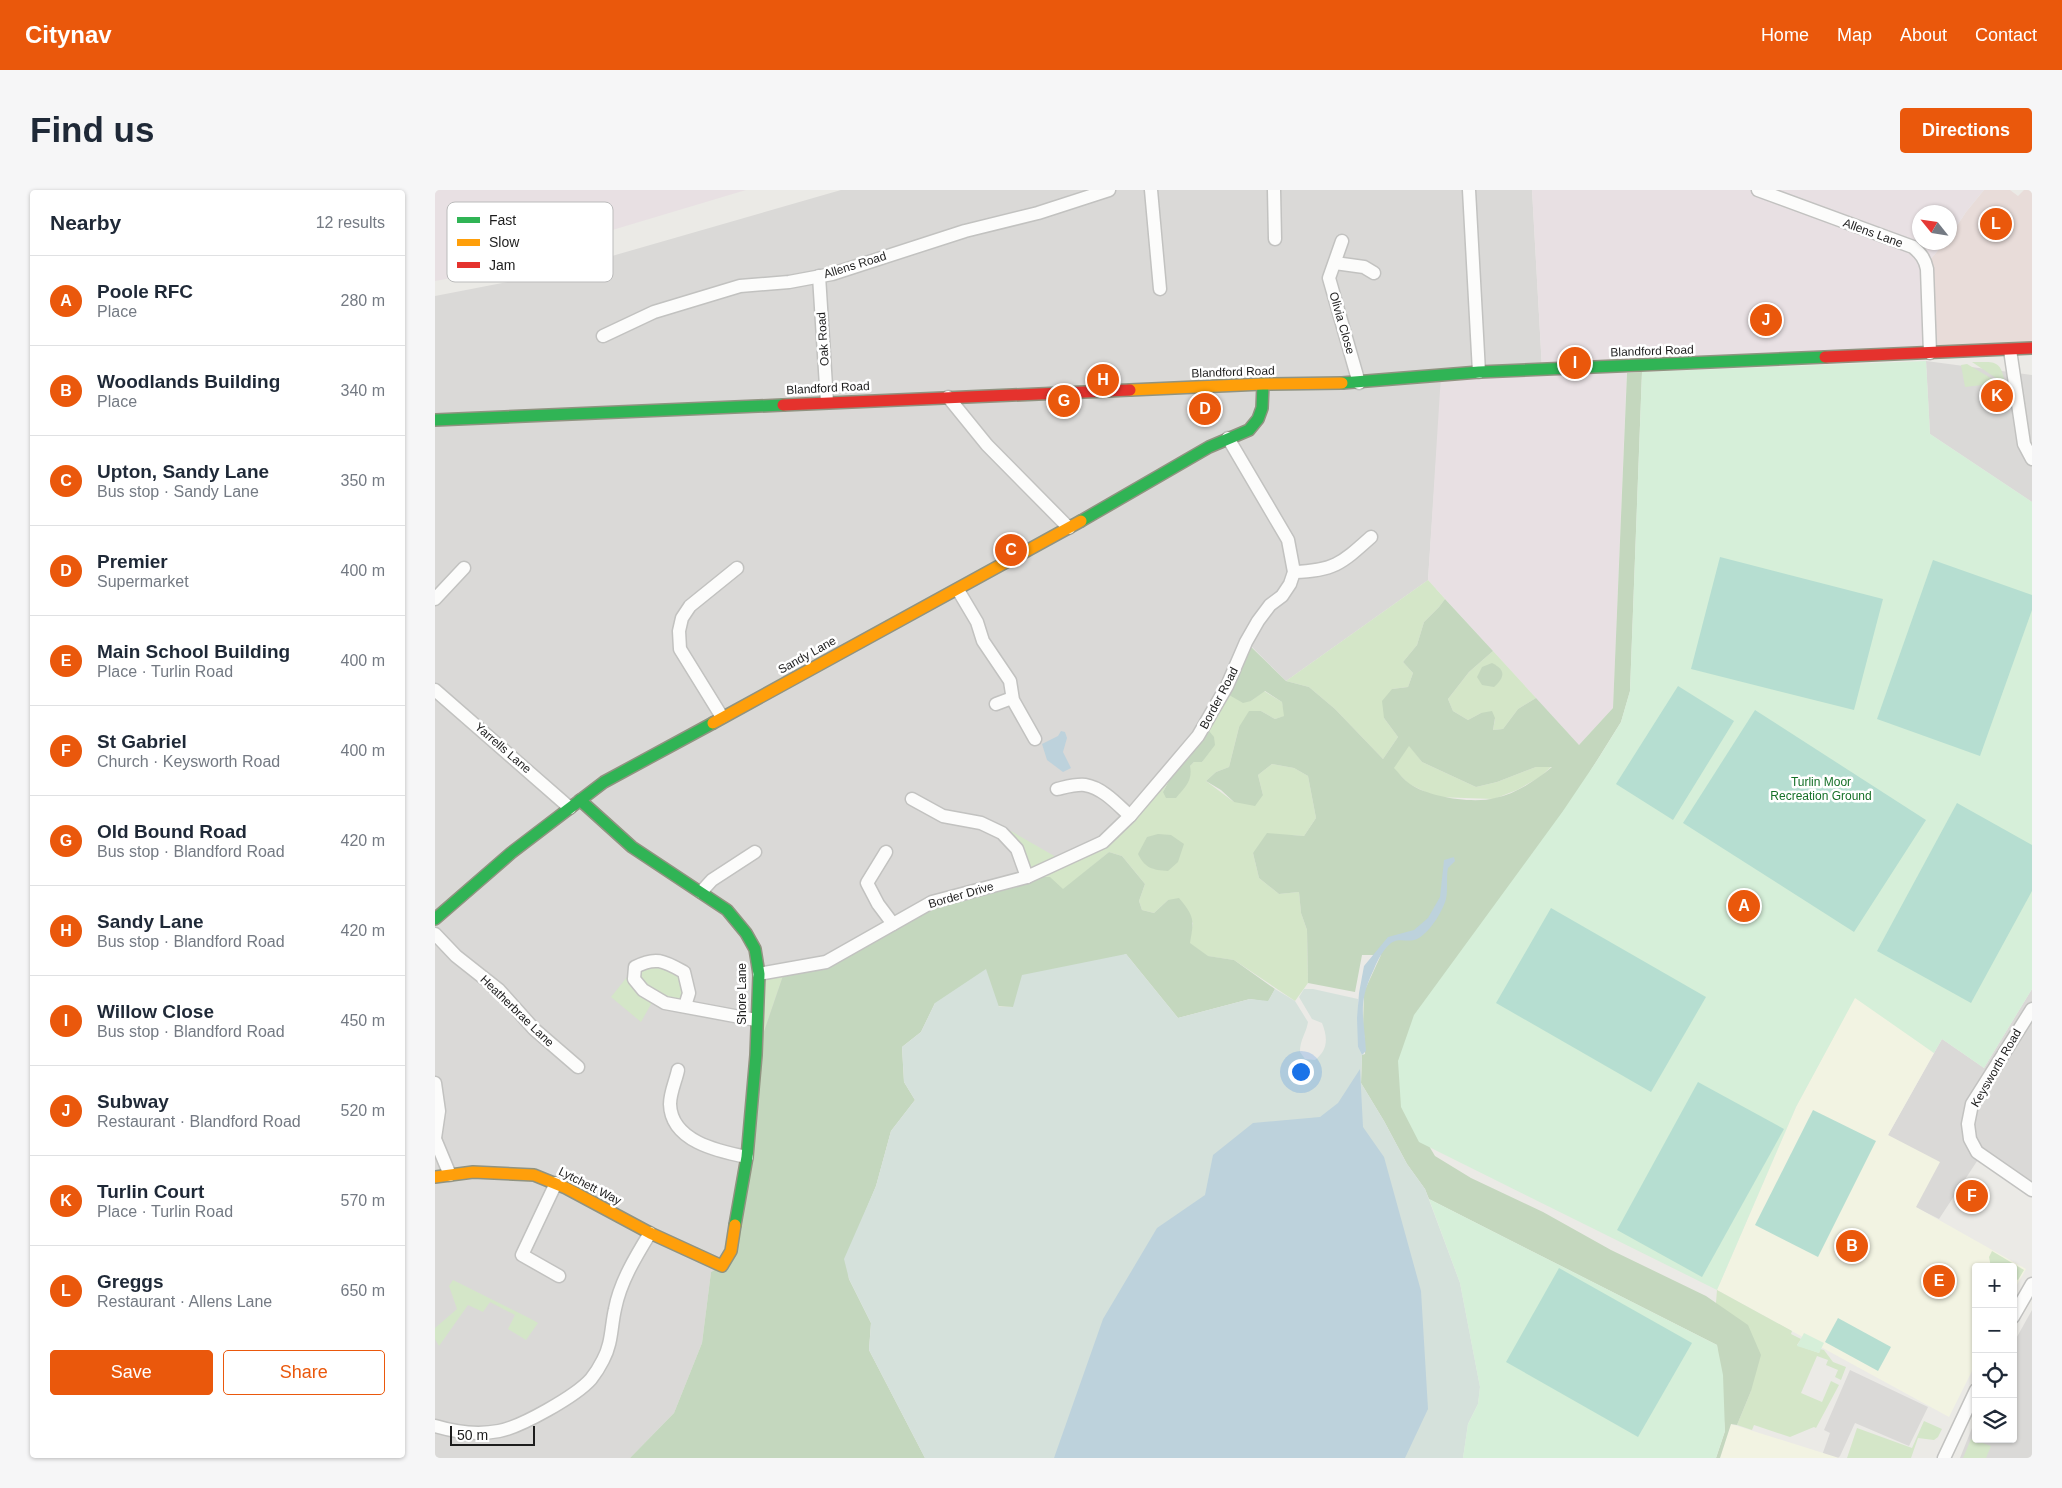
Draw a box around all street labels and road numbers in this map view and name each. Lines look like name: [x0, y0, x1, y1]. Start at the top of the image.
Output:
street label: Allens Lane: [1841, 216, 1905, 250]
street label: Allens Road: [822, 249, 888, 281]
street label: Olivia Close: [1326, 290, 1358, 356]
street label: Oak Road: [814, 312, 832, 366]
street label: Blandford Road: [1610, 343, 1694, 359]
street label: Blandford Road: [1191, 364, 1275, 380]
street label: Blandford Road: [786, 379, 870, 397]
street label: Sandy Lane: [776, 633, 839, 677]
street label: Border Road: [1197, 665, 1241, 731]
street label: Yarrells Lane: [472, 720, 534, 776]
street label: Border Drive: [927, 879, 996, 911]
street label: Shore Lane: [735, 963, 749, 1025]
street label: Heatherbrae Lane: [477, 972, 557, 1050]
street label: Keysworth Road: [1968, 1026, 2024, 1110]
street label: Lytchett Way: [556, 1164, 624, 1208]

